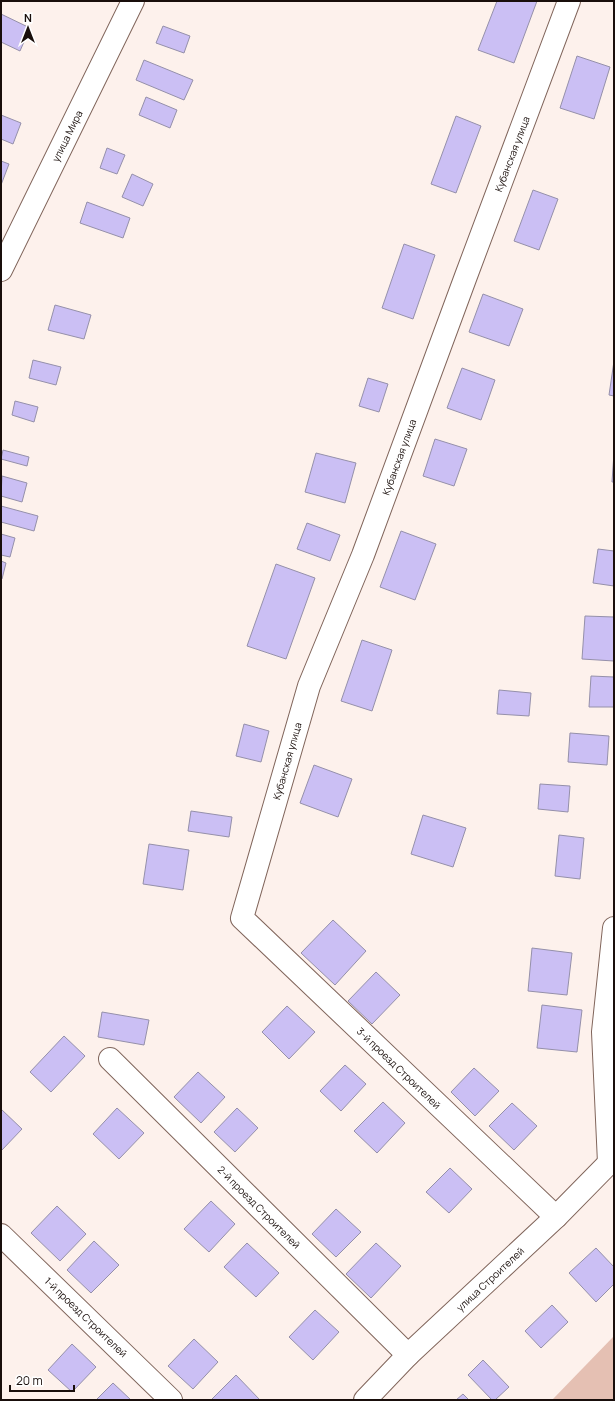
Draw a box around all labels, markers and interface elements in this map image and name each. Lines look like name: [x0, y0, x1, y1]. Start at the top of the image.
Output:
north arrow: [8, 8, 48, 48]
text: N: [24, 10, 32, 25]
street label: улица Мира: [48, 108, 86, 164]
street label: Кубанская улица: [491, 114, 533, 194]
street label: Кубанская улица: [379, 417, 419, 497]
street label: Кубанская улица: [269, 721, 305, 801]
street label: 3-й проезд Строителей: [354, 1024, 444, 1112]
street label: 2-й проезд Строителей: [215, 1163, 303, 1251]
street label: улица Строителей: [453, 1244, 527, 1314]
street label: 1-й проезд Строителей: [42, 1274, 130, 1360]
scale bar: [10, 1367, 74, 1393]
text: 20 m: [16, 1372, 43, 1389]

